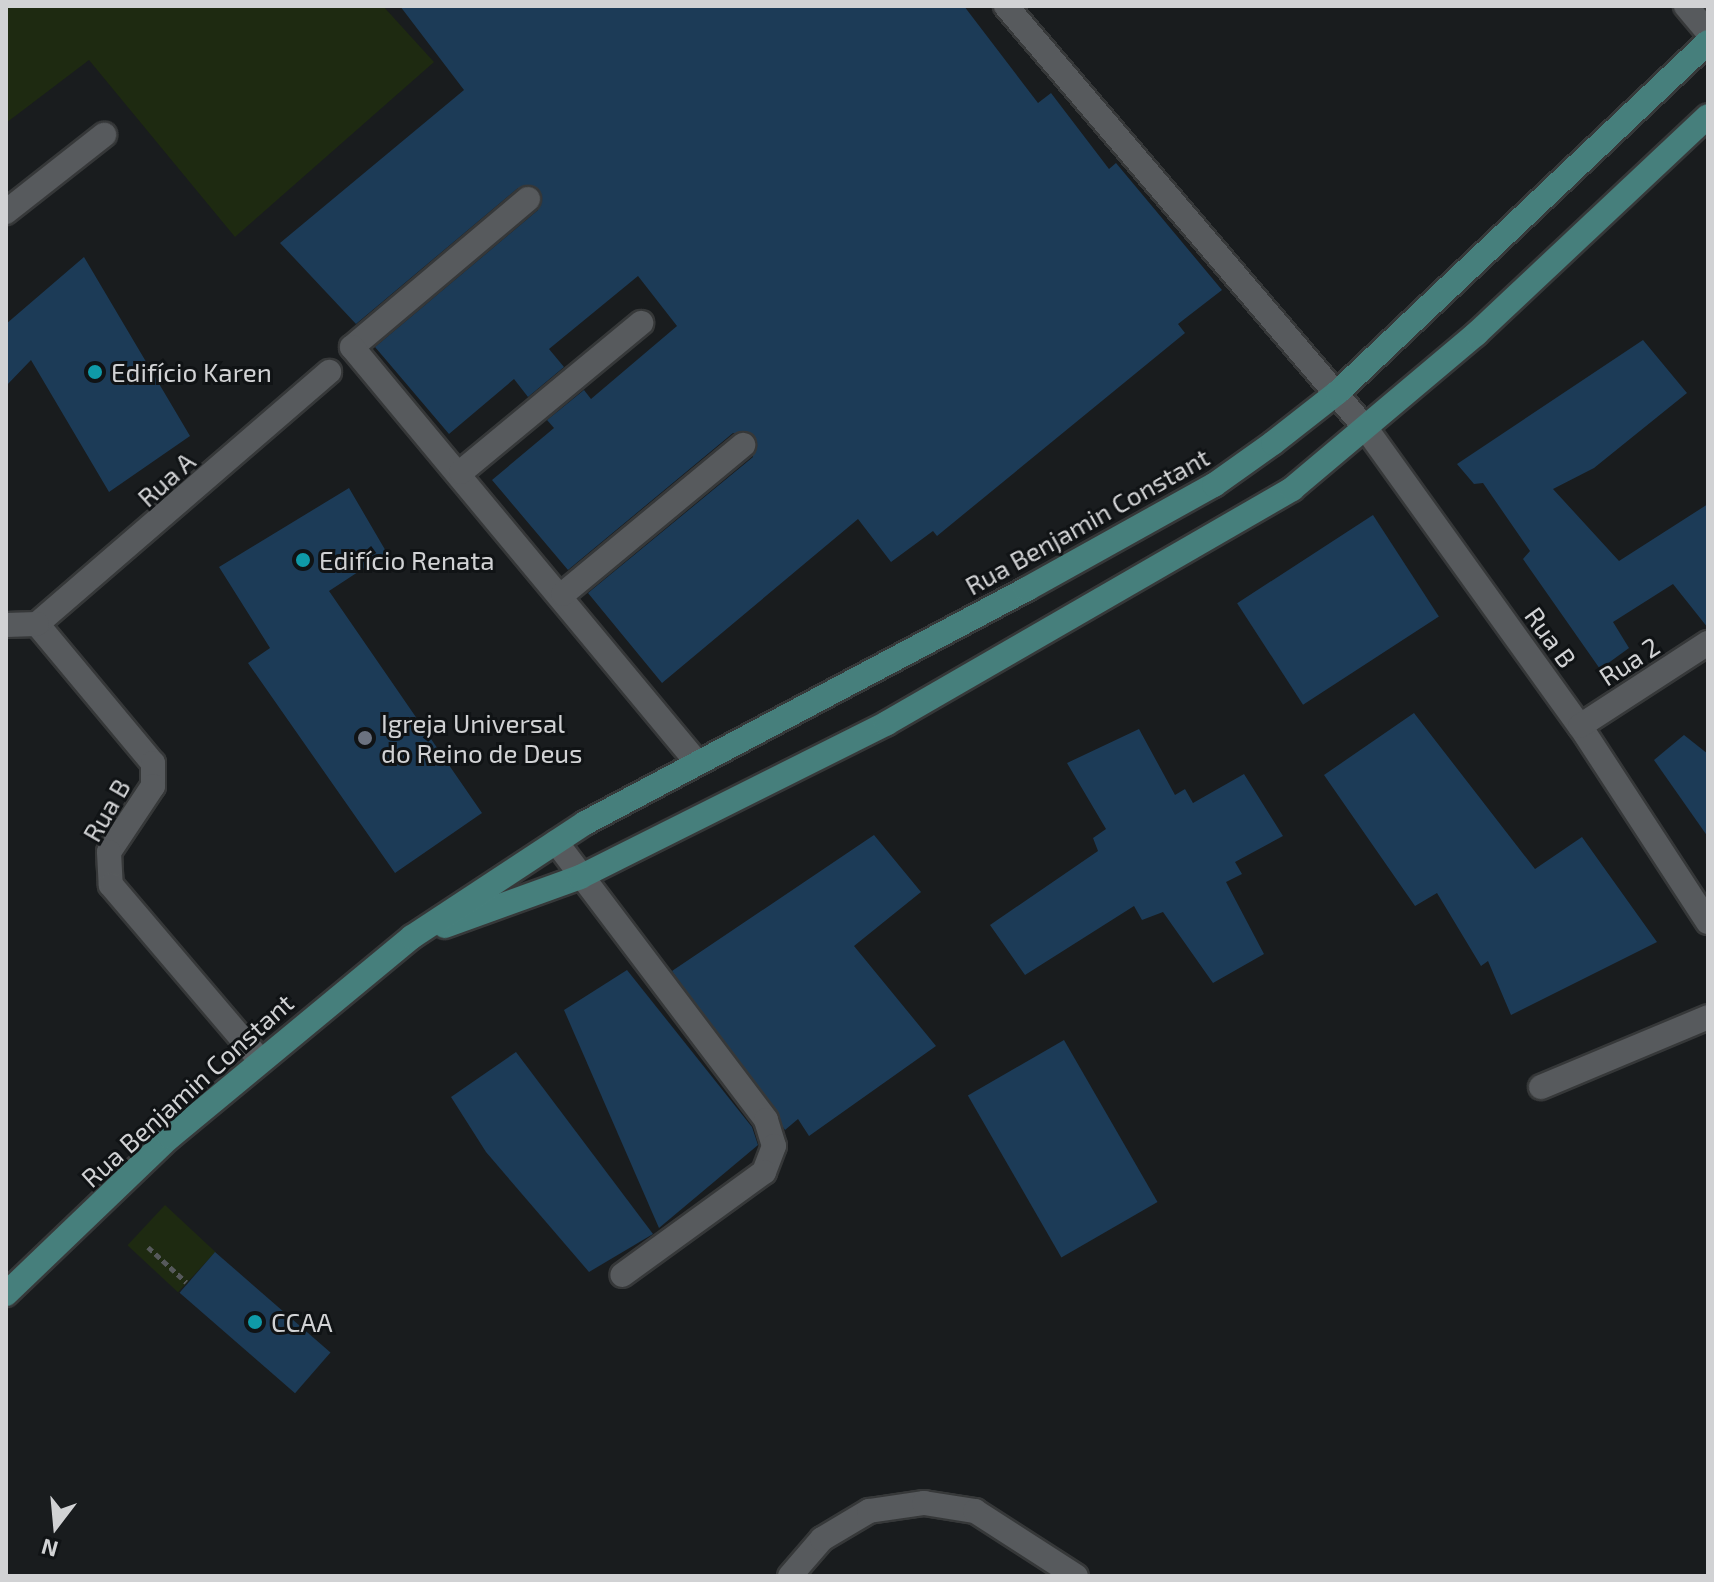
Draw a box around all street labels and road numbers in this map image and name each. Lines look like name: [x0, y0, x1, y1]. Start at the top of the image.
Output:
street label: Rua Benjamin Constant: [960, 441, 1214, 601]
street label: Rua A: [131, 445, 201, 513]
street label: Rua B: [1519, 601, 1583, 673]
street label: Rua 2: [1593, 630, 1665, 692]
street label: Rua B: [76, 773, 136, 847]
street label: Rua Benjamin Constant: [75, 987, 299, 1193]

